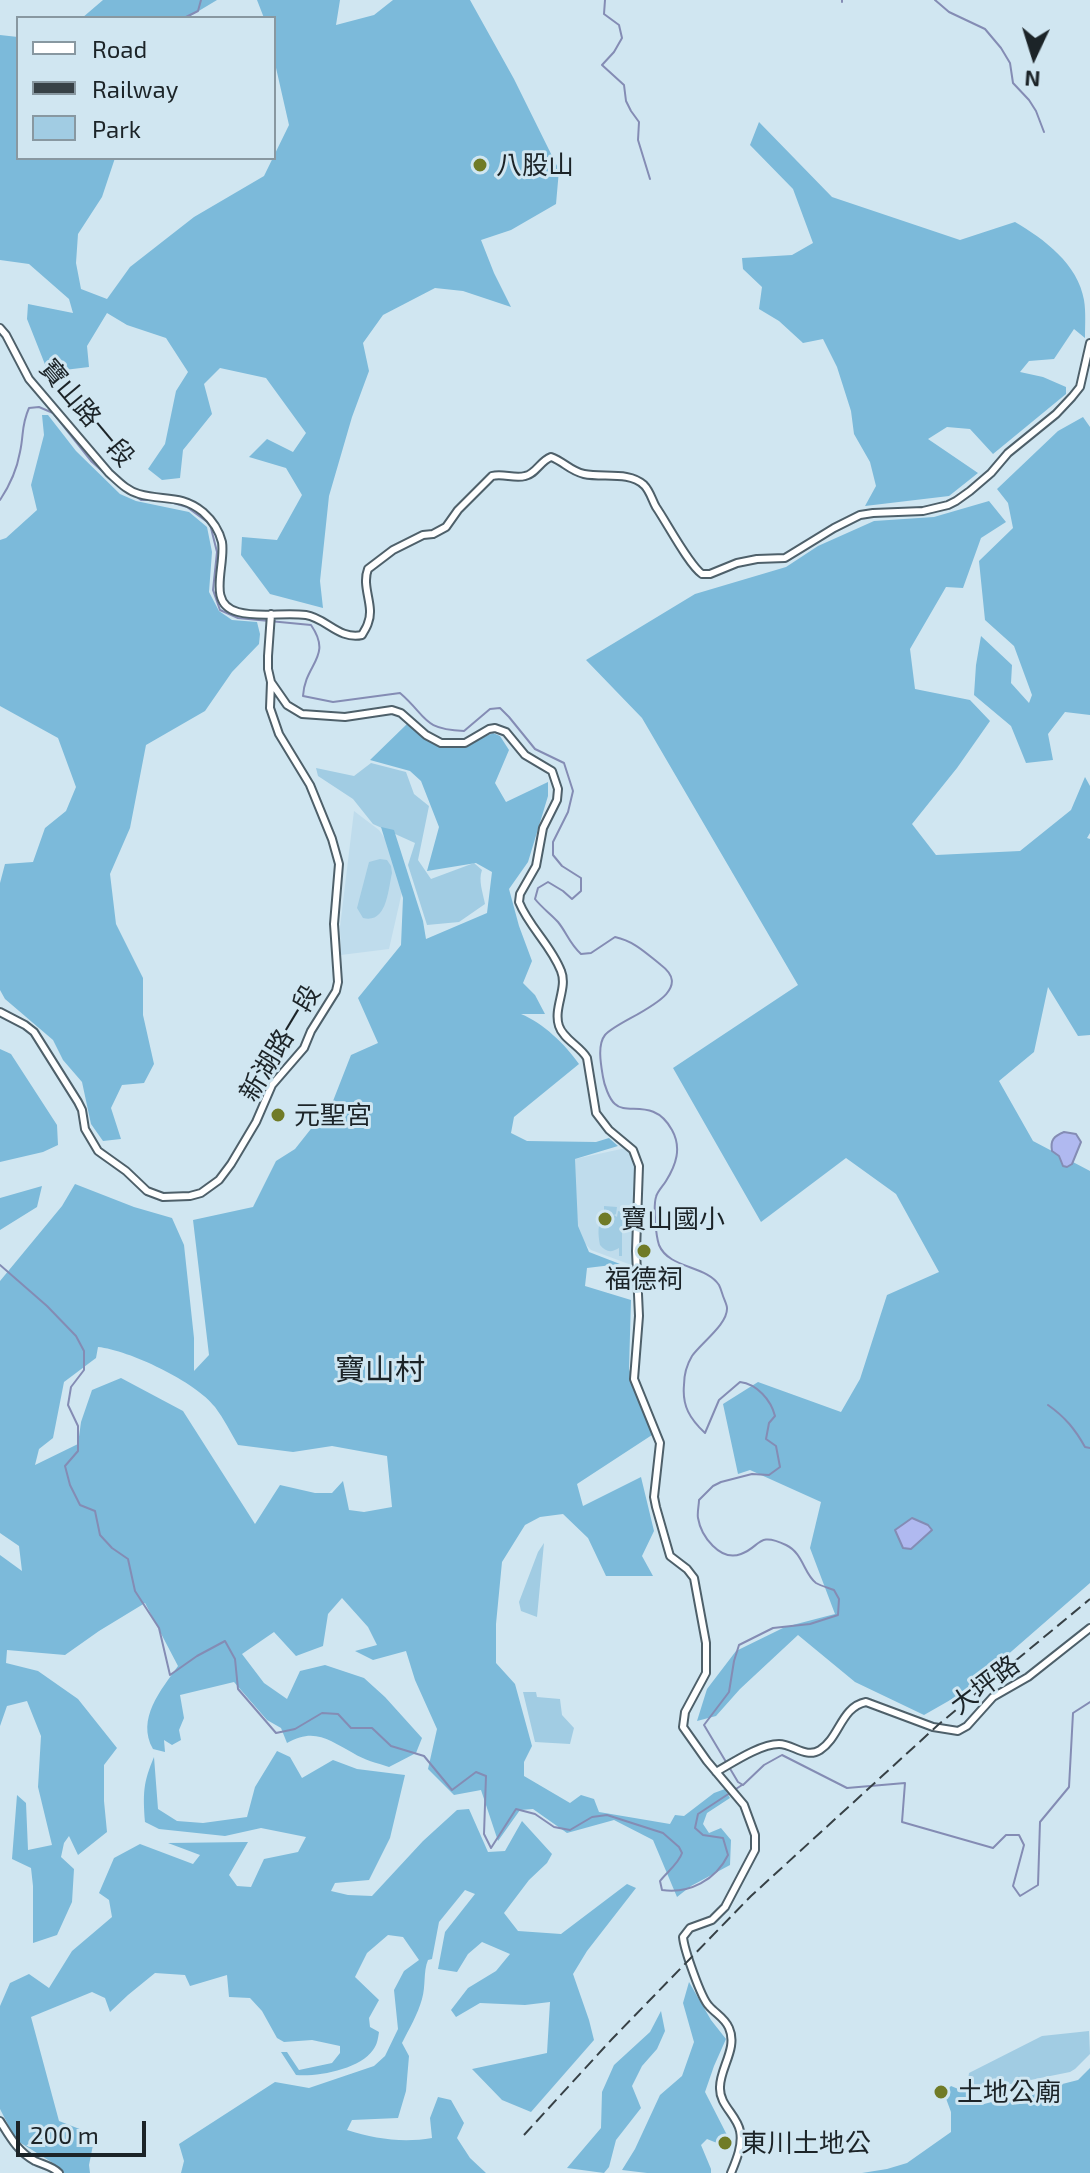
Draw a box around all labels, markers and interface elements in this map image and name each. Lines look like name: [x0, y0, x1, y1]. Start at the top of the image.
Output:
legend: [16, 16, 276, 160]
north arrow: [994, 16, 1074, 96]
text: Road: [92, 34, 147, 63]
text: N: [1024, 66, 1041, 93]
text: Railway: [92, 74, 178, 103]
text: Park: [92, 114, 141, 143]
place label: 八股山: [496, 149, 574, 181]
marker: 八股山: [471, 156, 489, 174]
street label: 寶山路一段: [33, 353, 141, 473]
street label: 新湖路一段: [233, 979, 327, 1107]
place label: 元聖宮: [294, 1099, 372, 1131]
marker: 元聖宮: [269, 1106, 287, 1124]
place label: 寶山國小: [621, 1203, 725, 1235]
marker: 寶山國小: [596, 1210, 614, 1228]
marker: 福德祠: [635, 1242, 653, 1260]
place label: 福德祠: [605, 1263, 683, 1295]
district label: 寶山村: [335, 1352, 425, 1388]
street label: 大坪路: [944, 1649, 1026, 1721]
place label: 土地公廟: [957, 2076, 1061, 2108]
marker: 土地公廟: [932, 2083, 950, 2101]
scale bar: [20, 2105, 150, 2155]
text: 200 m: [30, 2120, 99, 2149]
place label: 東川土地公: [741, 2127, 871, 2159]
marker: 東川土地公: [716, 2134, 734, 2152]

